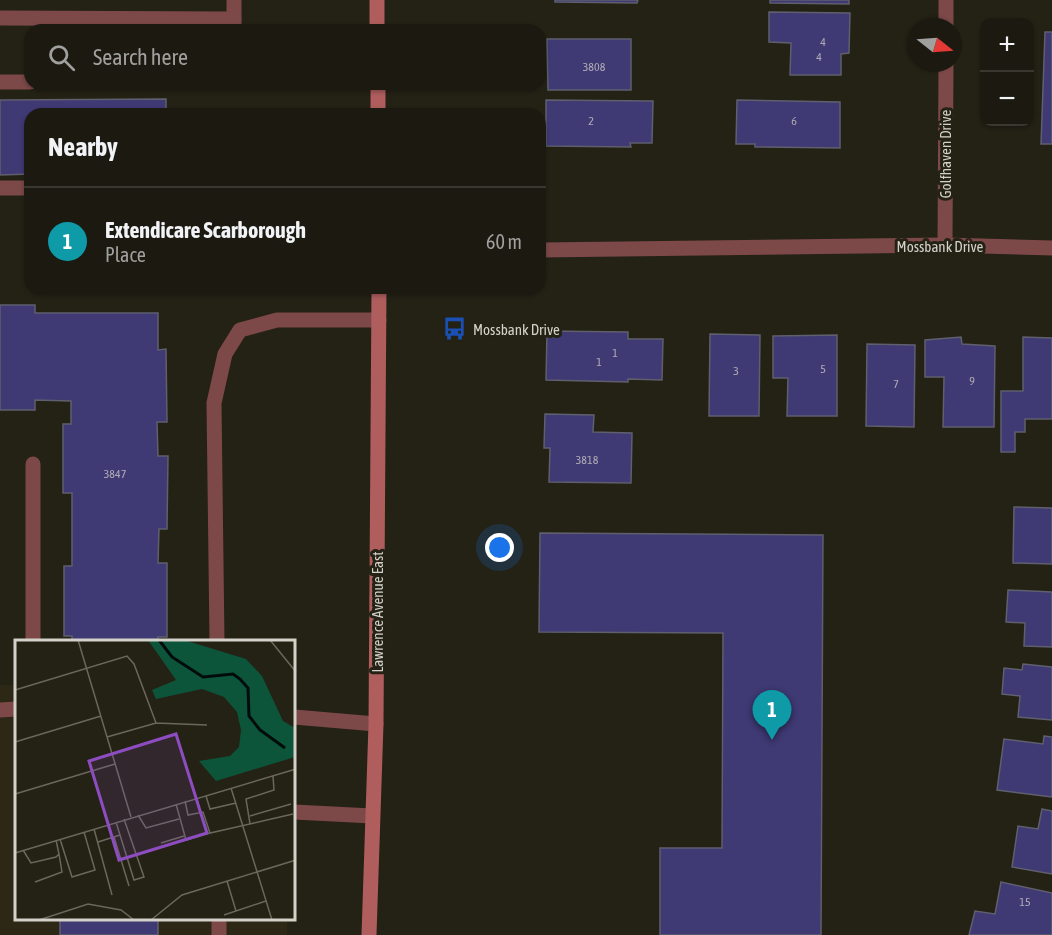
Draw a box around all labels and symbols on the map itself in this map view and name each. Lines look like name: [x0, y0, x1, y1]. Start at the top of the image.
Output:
north arrow: [908, 18, 962, 72]
house number: 4: [820, 35, 826, 49]
house number: 4: [816, 50, 822, 64]
house number: 3808: [583, 60, 606, 74]
street label: Golfhaven Drive: [937, 109, 954, 198]
house number: 2: [588, 114, 594, 128]
house number: 6: [791, 114, 797, 128]
street label: Mossbank Drive: [897, 238, 984, 255]
bus stop icon: Mossbank Drive: [442, 316, 468, 342]
place label: Mossbank Drive: [473, 321, 560, 338]
house number: 1: [612, 346, 618, 360]
house number: 1: [596, 355, 602, 369]
house number: 5: [820, 362, 826, 376]
house number: 3: [733, 364, 739, 378]
house number: 9: [969, 374, 975, 388]
house number: 7: [893, 377, 899, 391]
house number: 3818: [576, 453, 599, 467]
house number: 3847: [104, 467, 127, 481]
your location: [485, 533, 514, 562]
street label: Lawrence Avenue East: [369, 551, 386, 673]
inset map: [15, 640, 296, 920]
pin: 1: [752, 690, 792, 740]
house number: 15: [1019, 895, 1031, 909]

